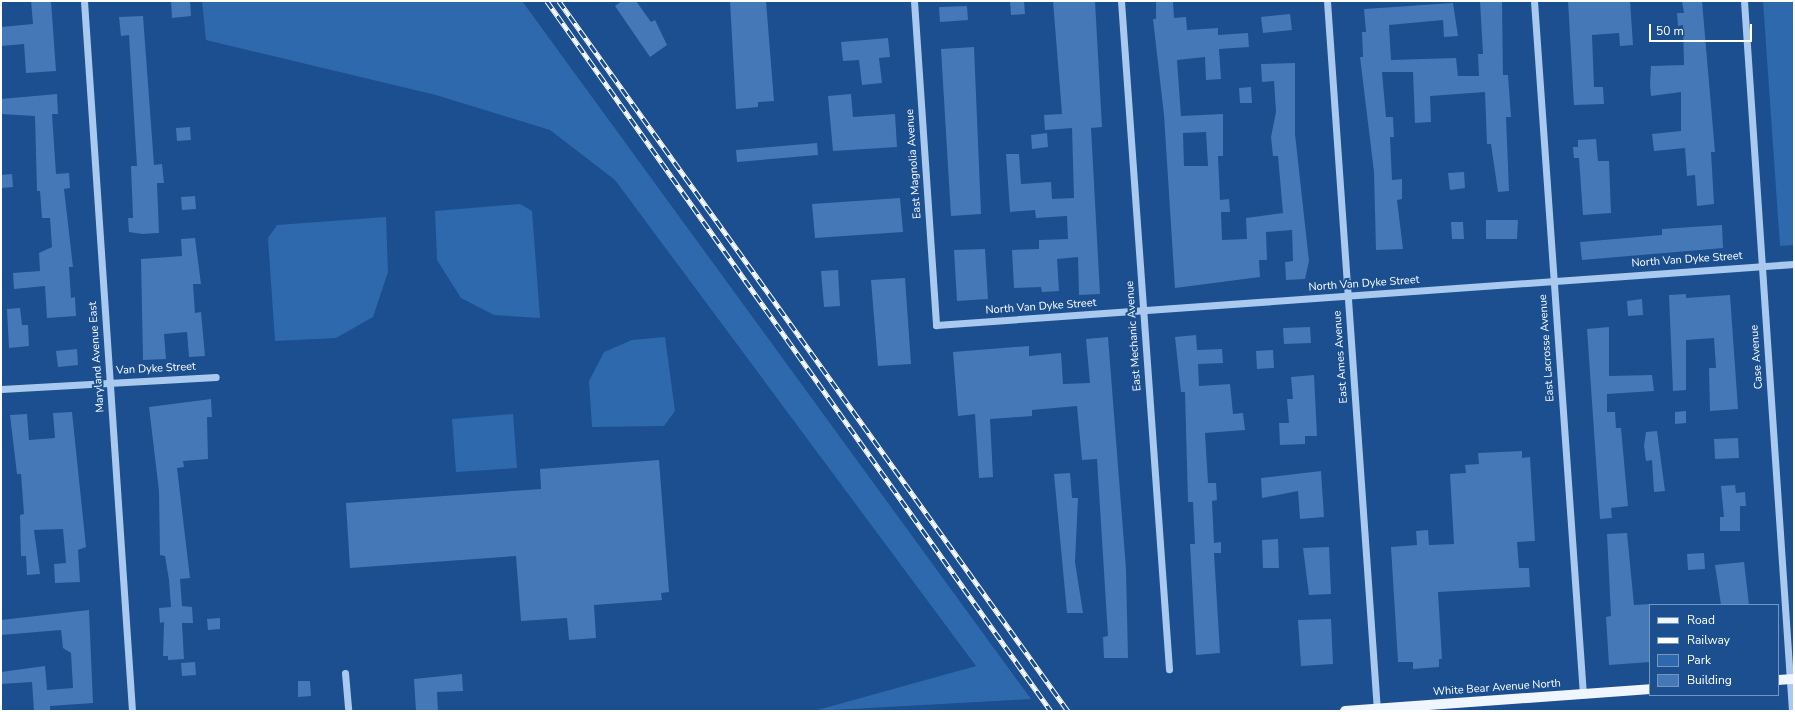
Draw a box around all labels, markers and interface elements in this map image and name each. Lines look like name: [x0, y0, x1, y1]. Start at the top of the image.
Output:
scale bar: [1651, 16, 1754, 42]
text: 50 m: [1656, 23, 1684, 39]
street label: East Magnolia Avenue: [904, 109, 924, 219]
street label: North Van Dyke Street: [1631, 250, 1743, 270]
street label: North Van Dyke Street: [1308, 274, 1420, 294]
street label: East Mechanic Avenue: [1124, 280, 1144, 392]
street label: East Lacrosse Avenue: [1537, 294, 1557, 402]
street label: North Van Dyke Street: [985, 297, 1097, 317]
street label: Maryland Avenue East: [87, 301, 107, 413]
street label: East Ames Avenue: [1331, 310, 1351, 404]
street label: Case Avenue: [1748, 324, 1766, 390]
street label: Van Dyke Street: [116, 360, 196, 378]
legend: [1649, 604, 1779, 696]
text: Road: [1687, 612, 1715, 628]
text: Railway: [1687, 632, 1730, 648]
text: Park: [1687, 652, 1711, 668]
text: Building: [1687, 672, 1732, 688]
street label: White Bear Avenue North: [1433, 677, 1561, 699]

